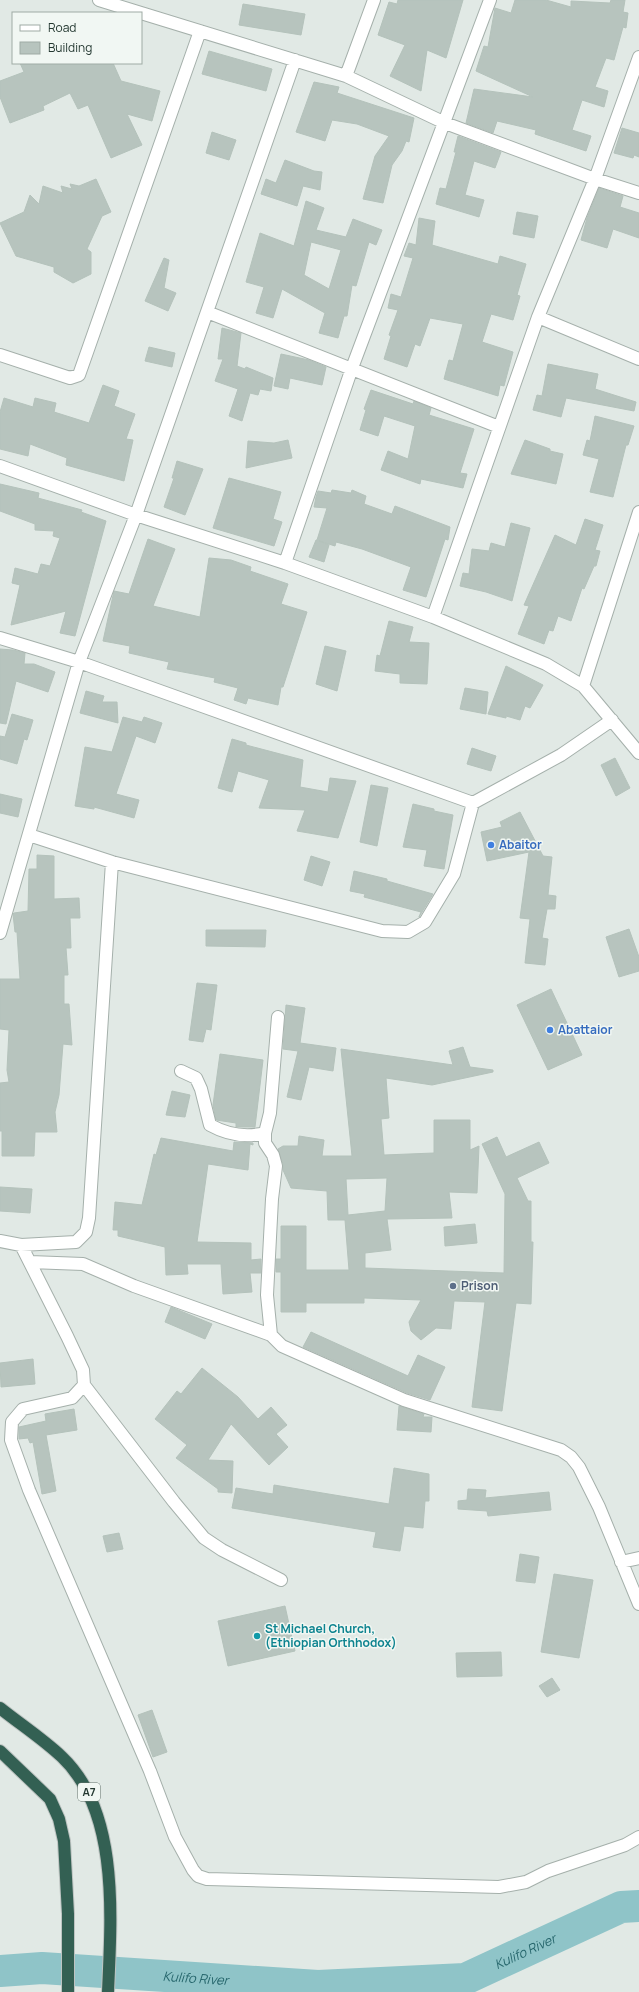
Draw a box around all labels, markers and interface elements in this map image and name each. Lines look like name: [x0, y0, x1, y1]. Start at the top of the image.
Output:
legend: [12, 12, 142, 64]
text: Road: [48, 19, 76, 36]
text: Building: [48, 39, 92, 56]
place label: Abaitor: [499, 836, 542, 853]
marker: Abaitor: [486, 840, 496, 850]
place label: Abattaior: [558, 1021, 613, 1038]
marker: Abattaior: [545, 1025, 555, 1035]
place label: Prison: [461, 1277, 498, 1294]
marker: Prison: [448, 1281, 458, 1291]
place label: St Michael Church, (Ethiopian Orthhodox): [265, 1620, 397, 1651]
marker: St Michael Church, (Ethiopian Orthhodox): [252, 1631, 262, 1641]
road number: A7: [78, 1783, 100, 1801]
water label: Kulifo River: [491, 1928, 561, 1973]
water label: Kulifo River: [162, 1967, 231, 1989]

